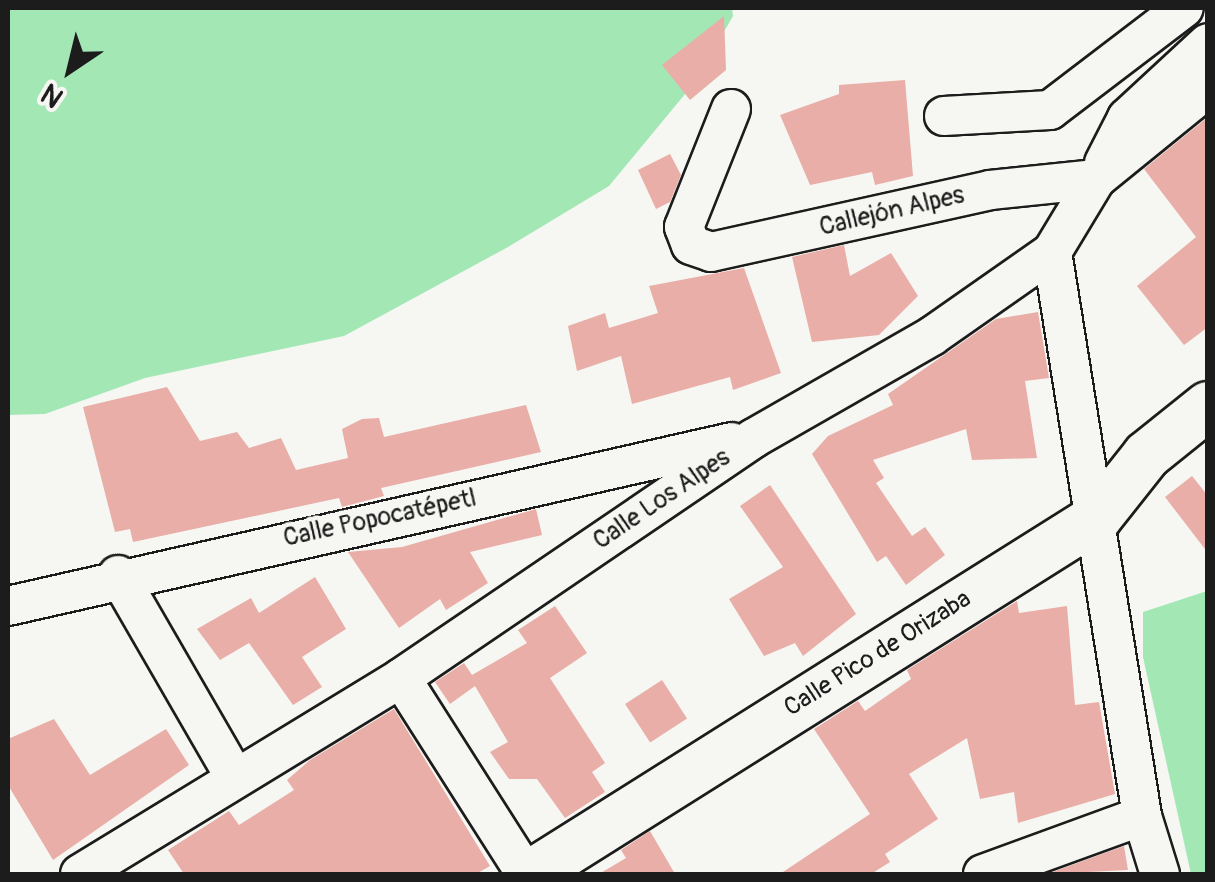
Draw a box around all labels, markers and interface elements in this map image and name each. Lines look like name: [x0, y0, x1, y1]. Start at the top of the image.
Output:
north arrow: [20, 20, 120, 120]
text: N: [35, 75, 70, 115]
street label: Callejón Alpes: [817, 181, 967, 243]
street label: Calle Los Alpes: [588, 443, 736, 557]
street label: Calle Popocatépetl: [281, 484, 479, 554]
street label: Calle Pico de Orizaba: [779, 584, 977, 724]

